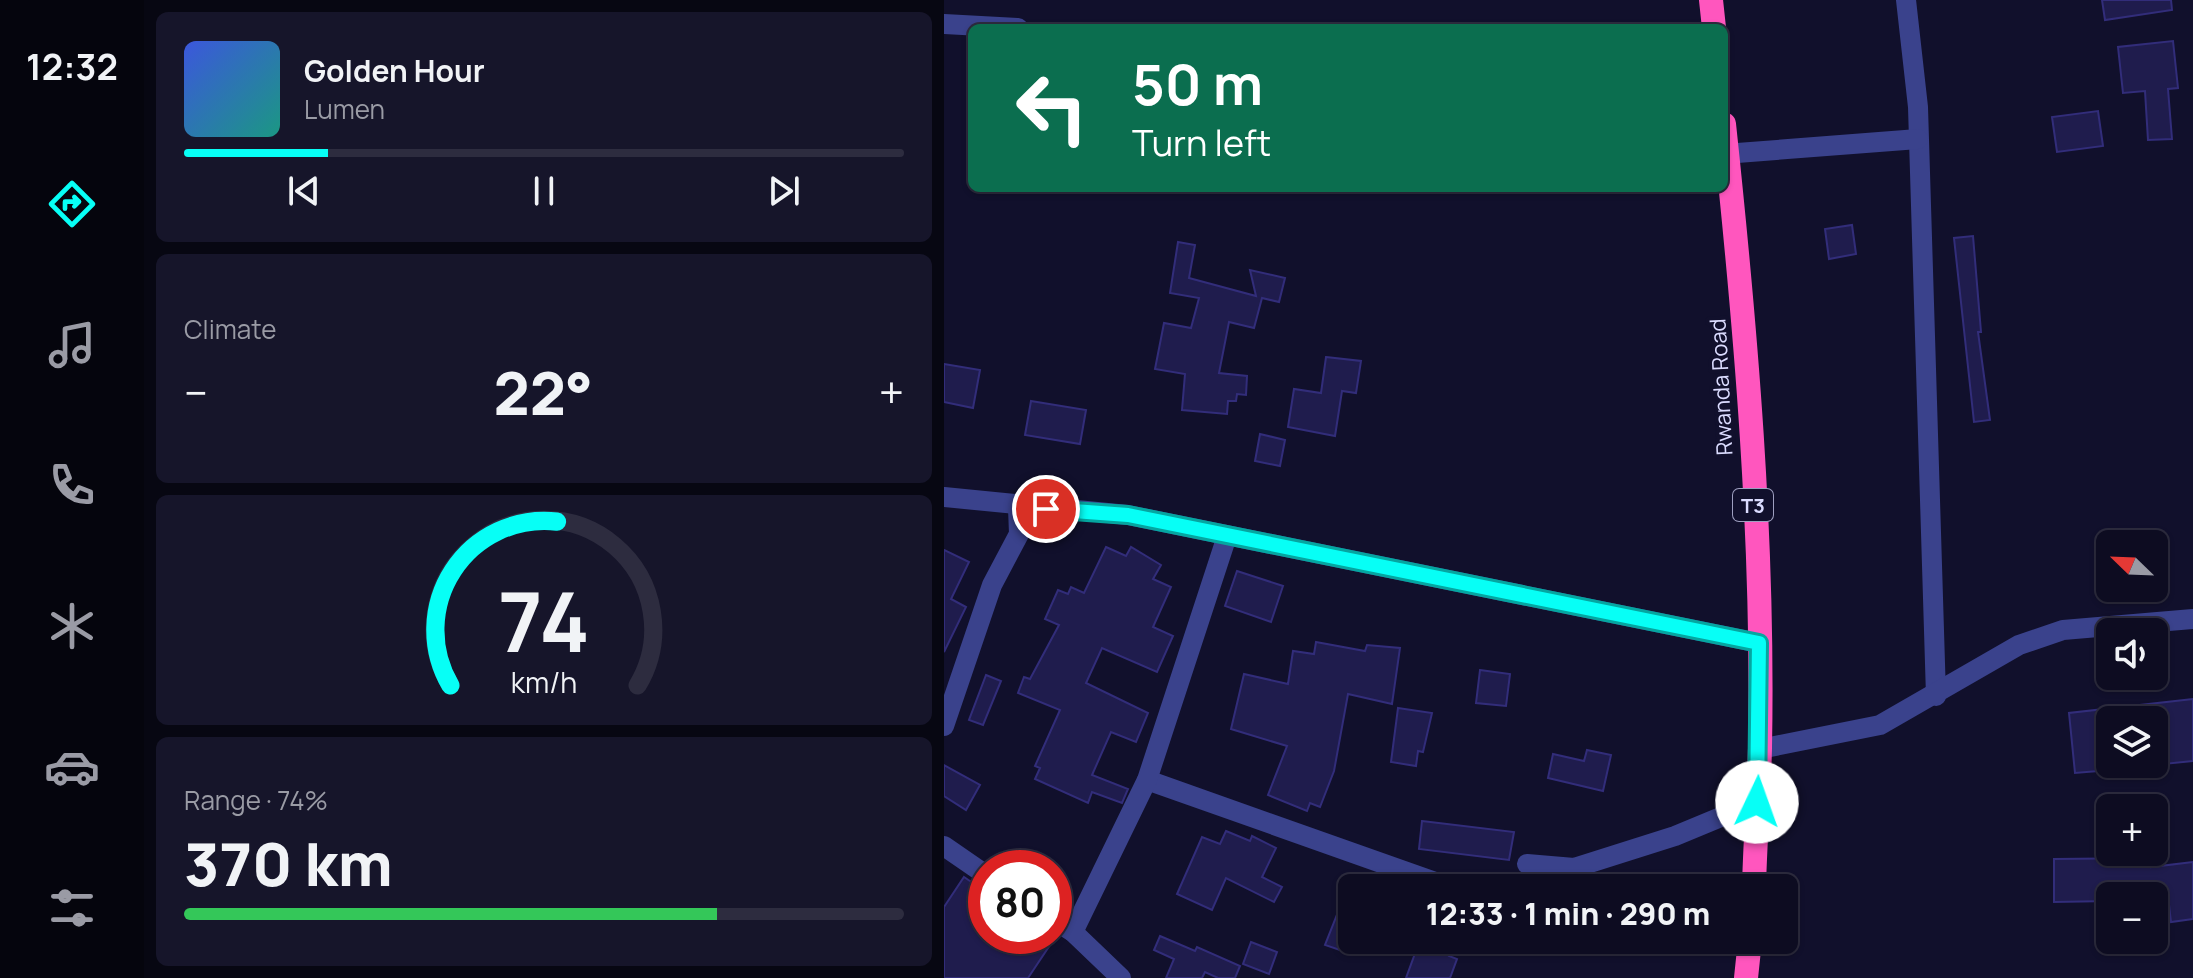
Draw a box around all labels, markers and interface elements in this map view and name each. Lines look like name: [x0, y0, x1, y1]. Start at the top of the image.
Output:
text: 12:32: [26, 42, 118, 91]
text: 50 m: [1132, 45, 1263, 122]
text: Golden Hour: [304, 50, 485, 91]
icon: left: [1000, 56, 1104, 160]
text: Lumen: [304, 91, 385, 127]
text: Turn left: [1132, 118, 1271, 167]
icon: previous: [282, 169, 326, 213]
icon: pause: [522, 169, 566, 213]
icon: next: [762, 169, 806, 213]
icon: directions: [44, 176, 100, 232]
text: Climate: [184, 311, 276, 347]
icon: music: [44, 317, 100, 373]
street label: Rwanda Road: [1702, 318, 1740, 456]
text: 22°: [493, 351, 593, 433]
text: −: [184, 362, 208, 422]
text: +: [879, 362, 904, 422]
icon: phone: [44, 457, 100, 513]
pin: [1012, 475, 1080, 543]
icon: arrive: [1024, 487, 1068, 531]
road number: T3: [1733, 489, 1773, 521]
north arrow: [2096, 530, 2168, 602]
map controls: [2096, 530, 2168, 954]
text: 74: [498, 562, 590, 676]
icon: climate: [44, 598, 100, 654]
button: sound: [2096, 618, 2168, 690]
text: km/h: [511, 663, 577, 702]
button: layers: [2096, 706, 2168, 778]
icon: car: [44, 739, 100, 795]
position arrow: [1715, 760, 1799, 844]
text: Range · 74%: [184, 782, 328, 818]
button: +: [2096, 794, 2168, 866]
text: 370 km: [184, 822, 393, 904]
speed limit sign: 80: [968, 850, 1072, 954]
icon: filters: [44, 880, 100, 936]
button: −: [2096, 882, 2168, 954]
text: 12:33 · 1 min · 290 m: [1426, 893, 1710, 934]

